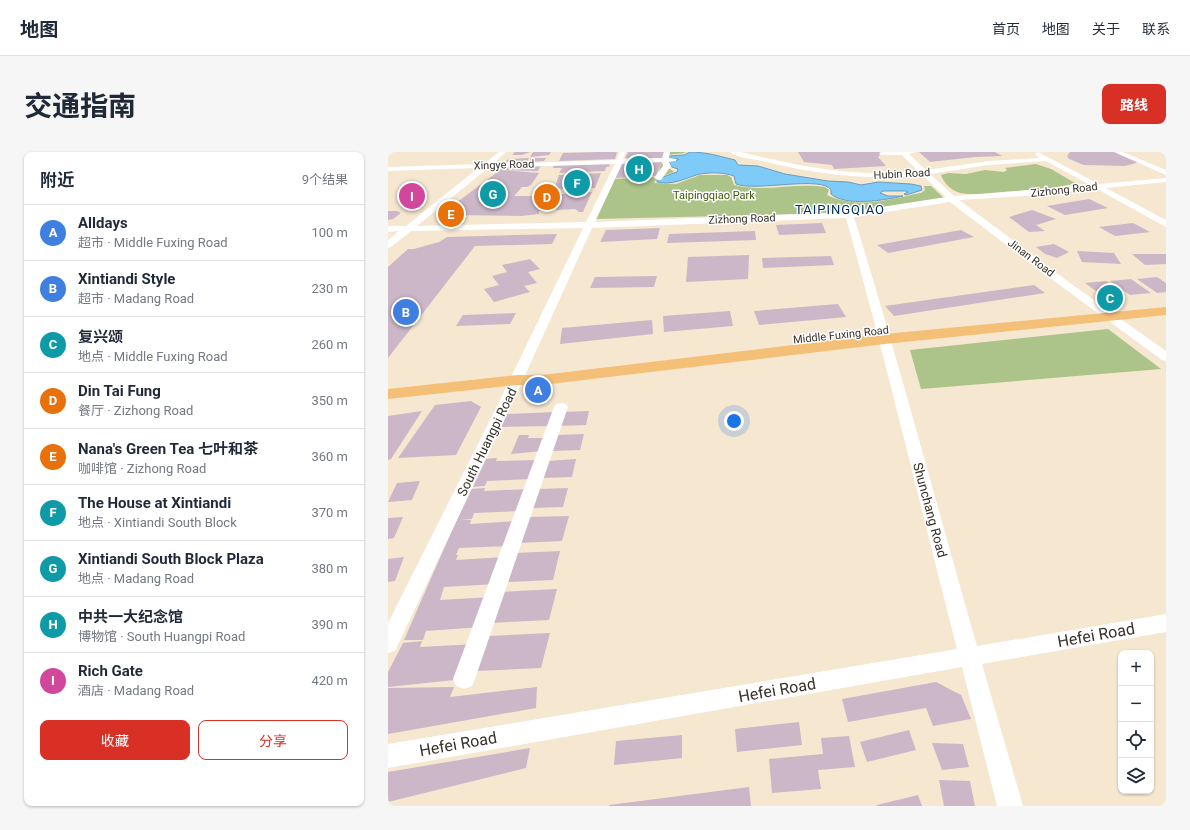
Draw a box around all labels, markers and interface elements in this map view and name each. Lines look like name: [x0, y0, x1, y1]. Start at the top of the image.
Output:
text: 地图: [20, 18, 58, 41]
text: 首页: [992, 21, 1020, 37]
text: 地图: [1042, 21, 1070, 37]
text: 关于: [1092, 21, 1120, 37]
text: 联系: [1142, 21, 1170, 37]
button: 路线: [1102, 84, 1166, 124]
text: 交通指南: [24, 90, 136, 123]
pin: H: [626, 154, 652, 184]
street label: Xingye Road: [473, 157, 535, 173]
street label: Hubin Road: [873, 166, 931, 182]
pin: F: [564, 168, 590, 198]
text: 附近: [40, 170, 74, 190]
text: 9个结果: [302, 172, 348, 187]
pin: G: [480, 179, 506, 209]
street label: Zizhong Road: [1030, 180, 1098, 200]
pin: I: [399, 181, 425, 211]
pin: D: [534, 182, 560, 212]
park label: Taipingqiao Park: [673, 189, 755, 202]
pin: E: [438, 199, 464, 229]
district label: TAIPINGQIAO: [795, 202, 885, 217]
street label: Zizhong Road: [708, 211, 776, 227]
text: Alldays: [78, 214, 128, 232]
text: A: [49, 225, 57, 240]
text: 100 m: [311, 225, 348, 240]
text: 超市 · Middle Fuxing Road: [78, 235, 228, 250]
street label: Jinan Road: [1005, 236, 1057, 280]
text: Xintiandi Style: [78, 270, 175, 288]
text: B: [49, 281, 57, 296]
text: 230 m: [311, 281, 348, 296]
pin: C: [1097, 283, 1123, 313]
text: 超市 · Madang Road: [78, 291, 194, 306]
pin: B: [393, 297, 419, 327]
street label: Middle Fuxing Road: [792, 324, 890, 346]
text: 复兴颂: [78, 328, 123, 346]
text: C: [49, 337, 57, 352]
text: 260 m: [311, 337, 348, 352]
text: 地点 · Middle Fuxing Road: [78, 349, 228, 364]
pin: A: [525, 375, 551, 405]
text: Din Tai Fung: [78, 382, 161, 400]
street label: South Huangpi Road: [454, 385, 520, 499]
text: D: [49, 393, 57, 408]
text: 350 m: [311, 393, 348, 408]
text: 餐厅 · Zizhong Road: [78, 403, 193, 418]
your location: [724, 411, 744, 431]
text: Nana's Green Tea 七叶和茶: [78, 440, 258, 458]
text: E: [49, 449, 57, 464]
text: 360 m: [311, 449, 348, 464]
text: 咖啡馆 · Zizhong Road: [78, 461, 206, 476]
street label: Shunchang Road: [910, 461, 950, 559]
text: The House at Xintiandi: [78, 494, 231, 512]
text: F: [49, 505, 57, 520]
text: 370 m: [311, 505, 348, 520]
text: 地点 · Xintiandi South Block: [78, 515, 237, 530]
text: Xintiandi South Block Plaza: [78, 550, 264, 568]
text: G: [49, 561, 57, 576]
text: 380 m: [311, 561, 348, 576]
text: 地点 · Madang Road: [78, 571, 194, 586]
text: 中共一大纪念馆: [78, 608, 183, 626]
text: H: [48, 617, 58, 632]
text: 390 m: [311, 617, 348, 632]
street label: Hefei Road: [1056, 619, 1136, 651]
text: 博物馆 · South Huangpi Road: [78, 629, 245, 644]
map controls: [1118, 650, 1154, 794]
button: +: [1118, 650, 1154, 686]
text: Rich Gate: [78, 662, 143, 680]
text: I: [51, 673, 55, 688]
text: 420 m: [311, 673, 348, 688]
street label: Hefei Road: [737, 674, 817, 706]
text: 酒店 · Madang Road: [78, 683, 194, 698]
button: −: [1118, 686, 1154, 722]
button: 收藏: [40, 720, 190, 760]
button: 分享: [198, 720, 348, 760]
button: locate: [1118, 722, 1154, 758]
street label: Hefei Road: [418, 728, 498, 760]
button: layers: [1118, 758, 1154, 794]

